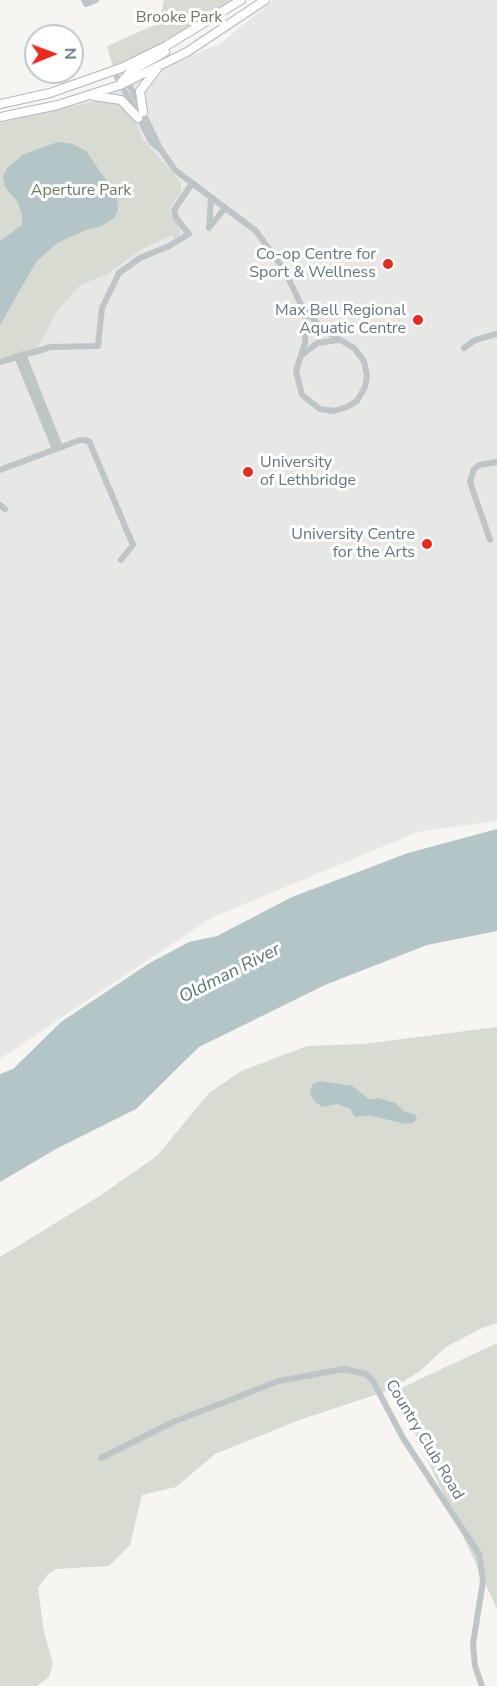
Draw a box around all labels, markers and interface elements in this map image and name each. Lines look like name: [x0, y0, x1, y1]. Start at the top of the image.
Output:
park label: Brooke Park: [136, 8, 222, 28]
north arrow: [24, 24, 84, 84]
text: N: [59, 48, 81, 60]
park label: Aperture Park: [31, 181, 131, 201]
place label: Co-op Centre for Sport & Wellness: [249, 245, 376, 283]
marker: Co-op Centre for Sport & Wellness: [381, 257, 395, 271]
place label: Max Bell Regional Aquatic Centre: [275, 301, 406, 339]
marker: Max Bell Regional Aquatic Centre: [411, 313, 425, 327]
place label: University of Lethbridge: [260, 453, 356, 491]
marker: University of Lethbridge: [241, 465, 255, 479]
place label: University Centre for the Arts: [291, 525, 415, 563]
marker: University Centre for the Arts: [420, 537, 434, 551]
water label: Oldman River: [176, 939, 284, 1009]
street label: Country Club Road: [381, 1377, 467, 1503]

